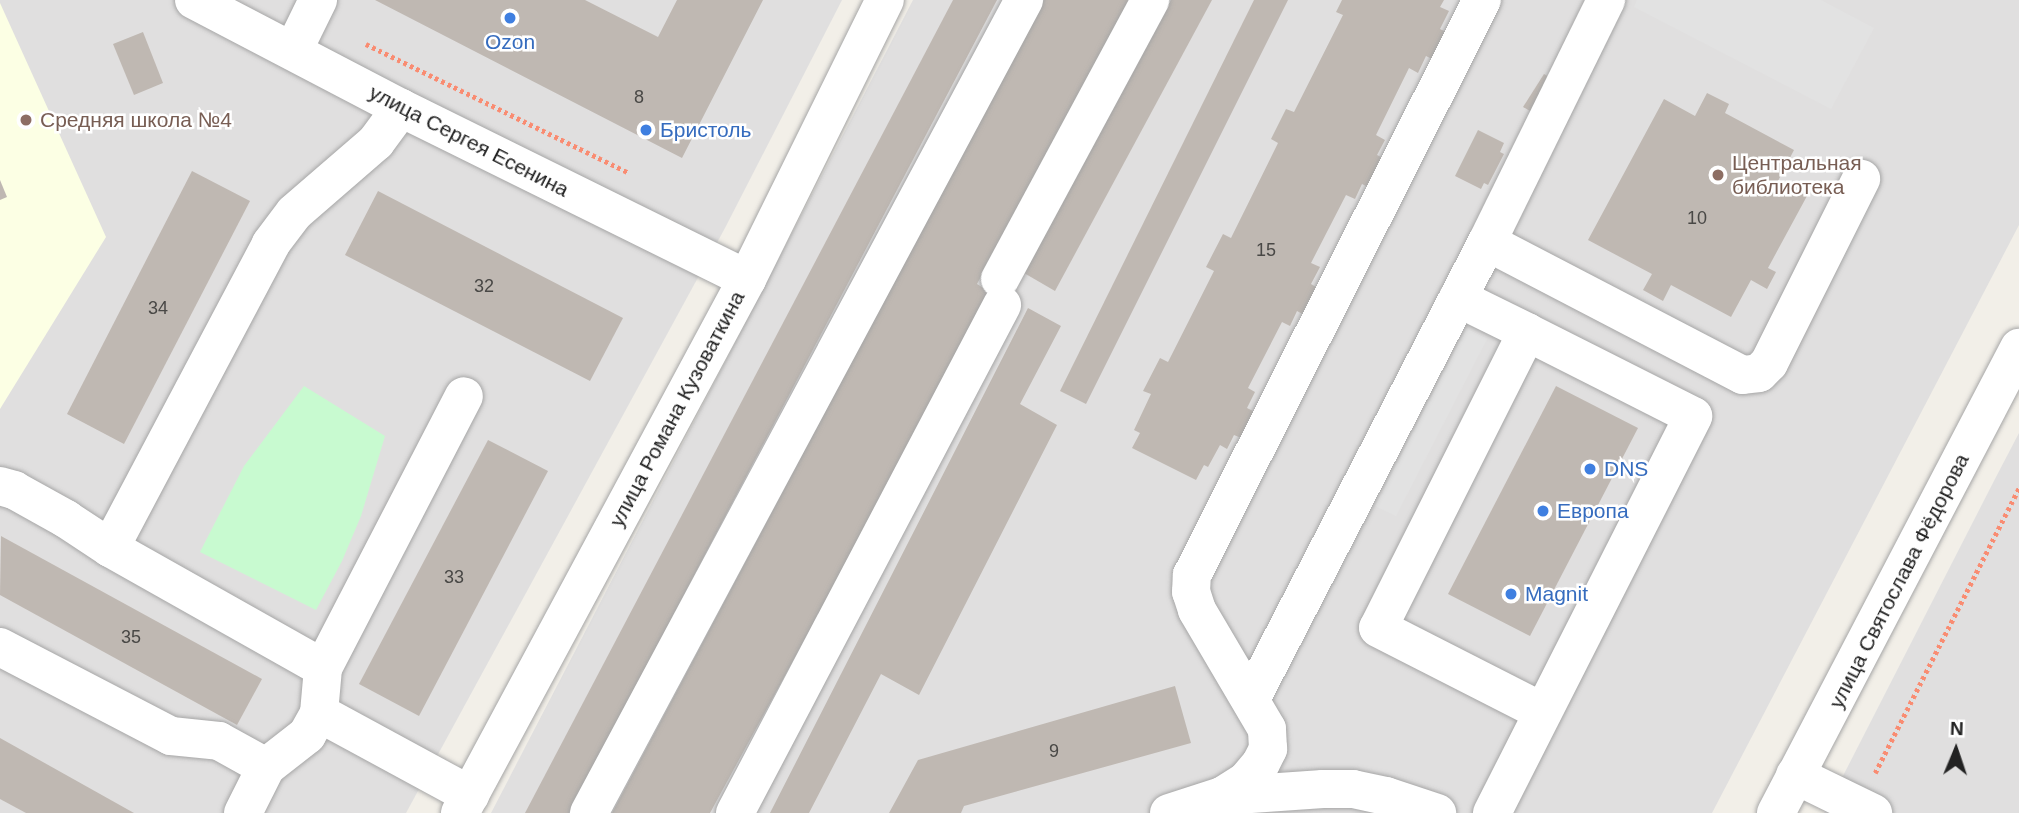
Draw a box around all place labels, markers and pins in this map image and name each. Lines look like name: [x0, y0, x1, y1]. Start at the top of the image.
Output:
marker: Ozon: [502, 10, 518, 26]
place label: Ozon: [485, 29, 535, 55]
place label: Средняя школа №4: [40, 107, 232, 133]
marker: Средняя школа №4: [18, 112, 34, 128]
place label: Бристоль: [660, 117, 751, 143]
marker: Бристоль: [638, 122, 654, 138]
place label: Центральная библиотека: [1732, 150, 1862, 200]
marker: Центральная библиотека: [1710, 167, 1726, 183]
place label: DNS: [1604, 456, 1648, 482]
marker: DNS: [1582, 461, 1598, 477]
place label: Европа: [1557, 498, 1629, 524]
marker: Европа: [1535, 503, 1551, 519]
place label: Magnit: [1525, 581, 1588, 607]
marker: Magnit: [1503, 586, 1519, 602]

